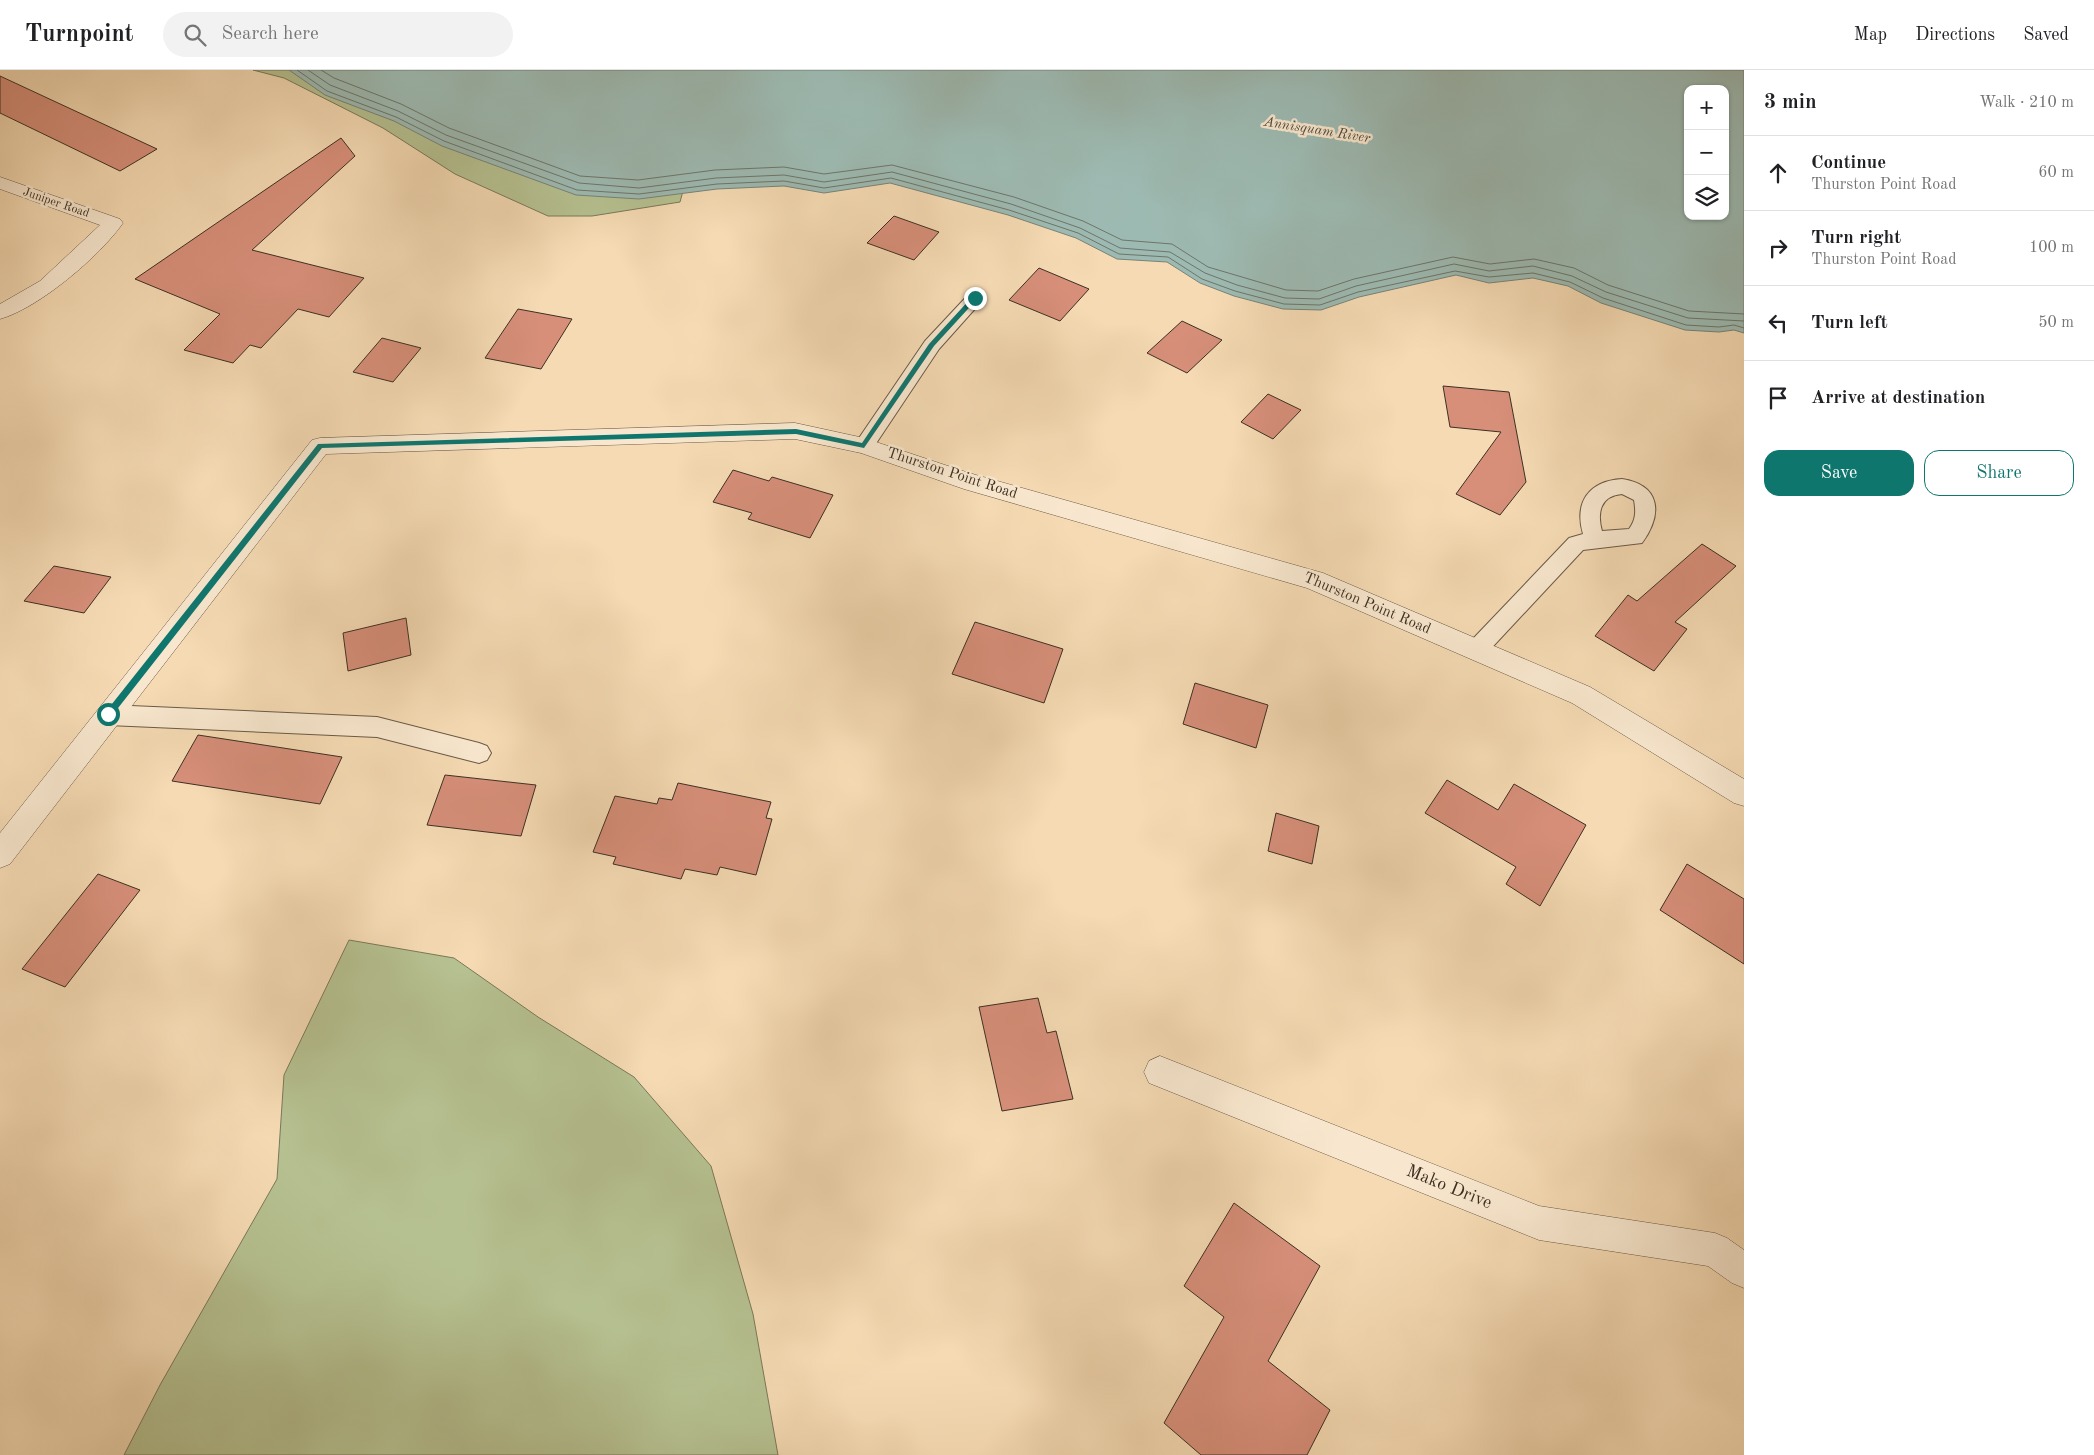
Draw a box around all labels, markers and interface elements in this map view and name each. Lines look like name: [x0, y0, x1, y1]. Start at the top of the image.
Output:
search box: [163, 12, 513, 57]
icon: search: [181, 21, 209, 49]
text: Turnpoint: [25, 23, 133, 47]
text: Search here: [221, 25, 319, 44]
text: Map: [1854, 26, 1887, 44]
text: Directions: [1915, 26, 1995, 44]
text: Saved: [2023, 26, 2069, 44]
map controls: [1684, 85, 1729, 220]
button: +: [1684, 85, 1729, 130]
text: 3 min: [1764, 92, 1817, 113]
text: Walk · 210 m: [1979, 95, 2074, 111]
water label: Annisquam River: [1262, 115, 1372, 146]
button: −: [1684, 130, 1729, 175]
text: Continue: [1811, 154, 1886, 173]
icon: ahead: [1764, 159, 1792, 187]
text: 60 m: [2038, 165, 2074, 181]
button: layers: [1684, 175, 1729, 220]
text: Thurston Point Road: [1811, 177, 1957, 193]
street label: Juniper Road: [21, 186, 91, 220]
text: Turn right: [1811, 229, 1901, 248]
icon: right: [1764, 234, 1792, 262]
text: 100 m: [2029, 240, 2074, 256]
text: Thurston Point Road: [1811, 252, 1957, 268]
route end: [964, 287, 987, 310]
icon: left: [1764, 309, 1792, 337]
text: Turn left: [1811, 314, 1888, 333]
text: 50 m: [2038, 315, 2074, 331]
icon: arrive: [1764, 384, 1792, 412]
text: Arrive at destination: [1811, 389, 1985, 408]
street label: Thurston Point Road: [885, 446, 1019, 502]
button: Save: [1764, 450, 1914, 496]
button: Share: [1924, 450, 2074, 496]
street label: Thurston Point Road: [1301, 570, 1433, 638]
route start: [97, 703, 120, 726]
street label: Mako Drive: [1404, 1162, 1494, 1212]

